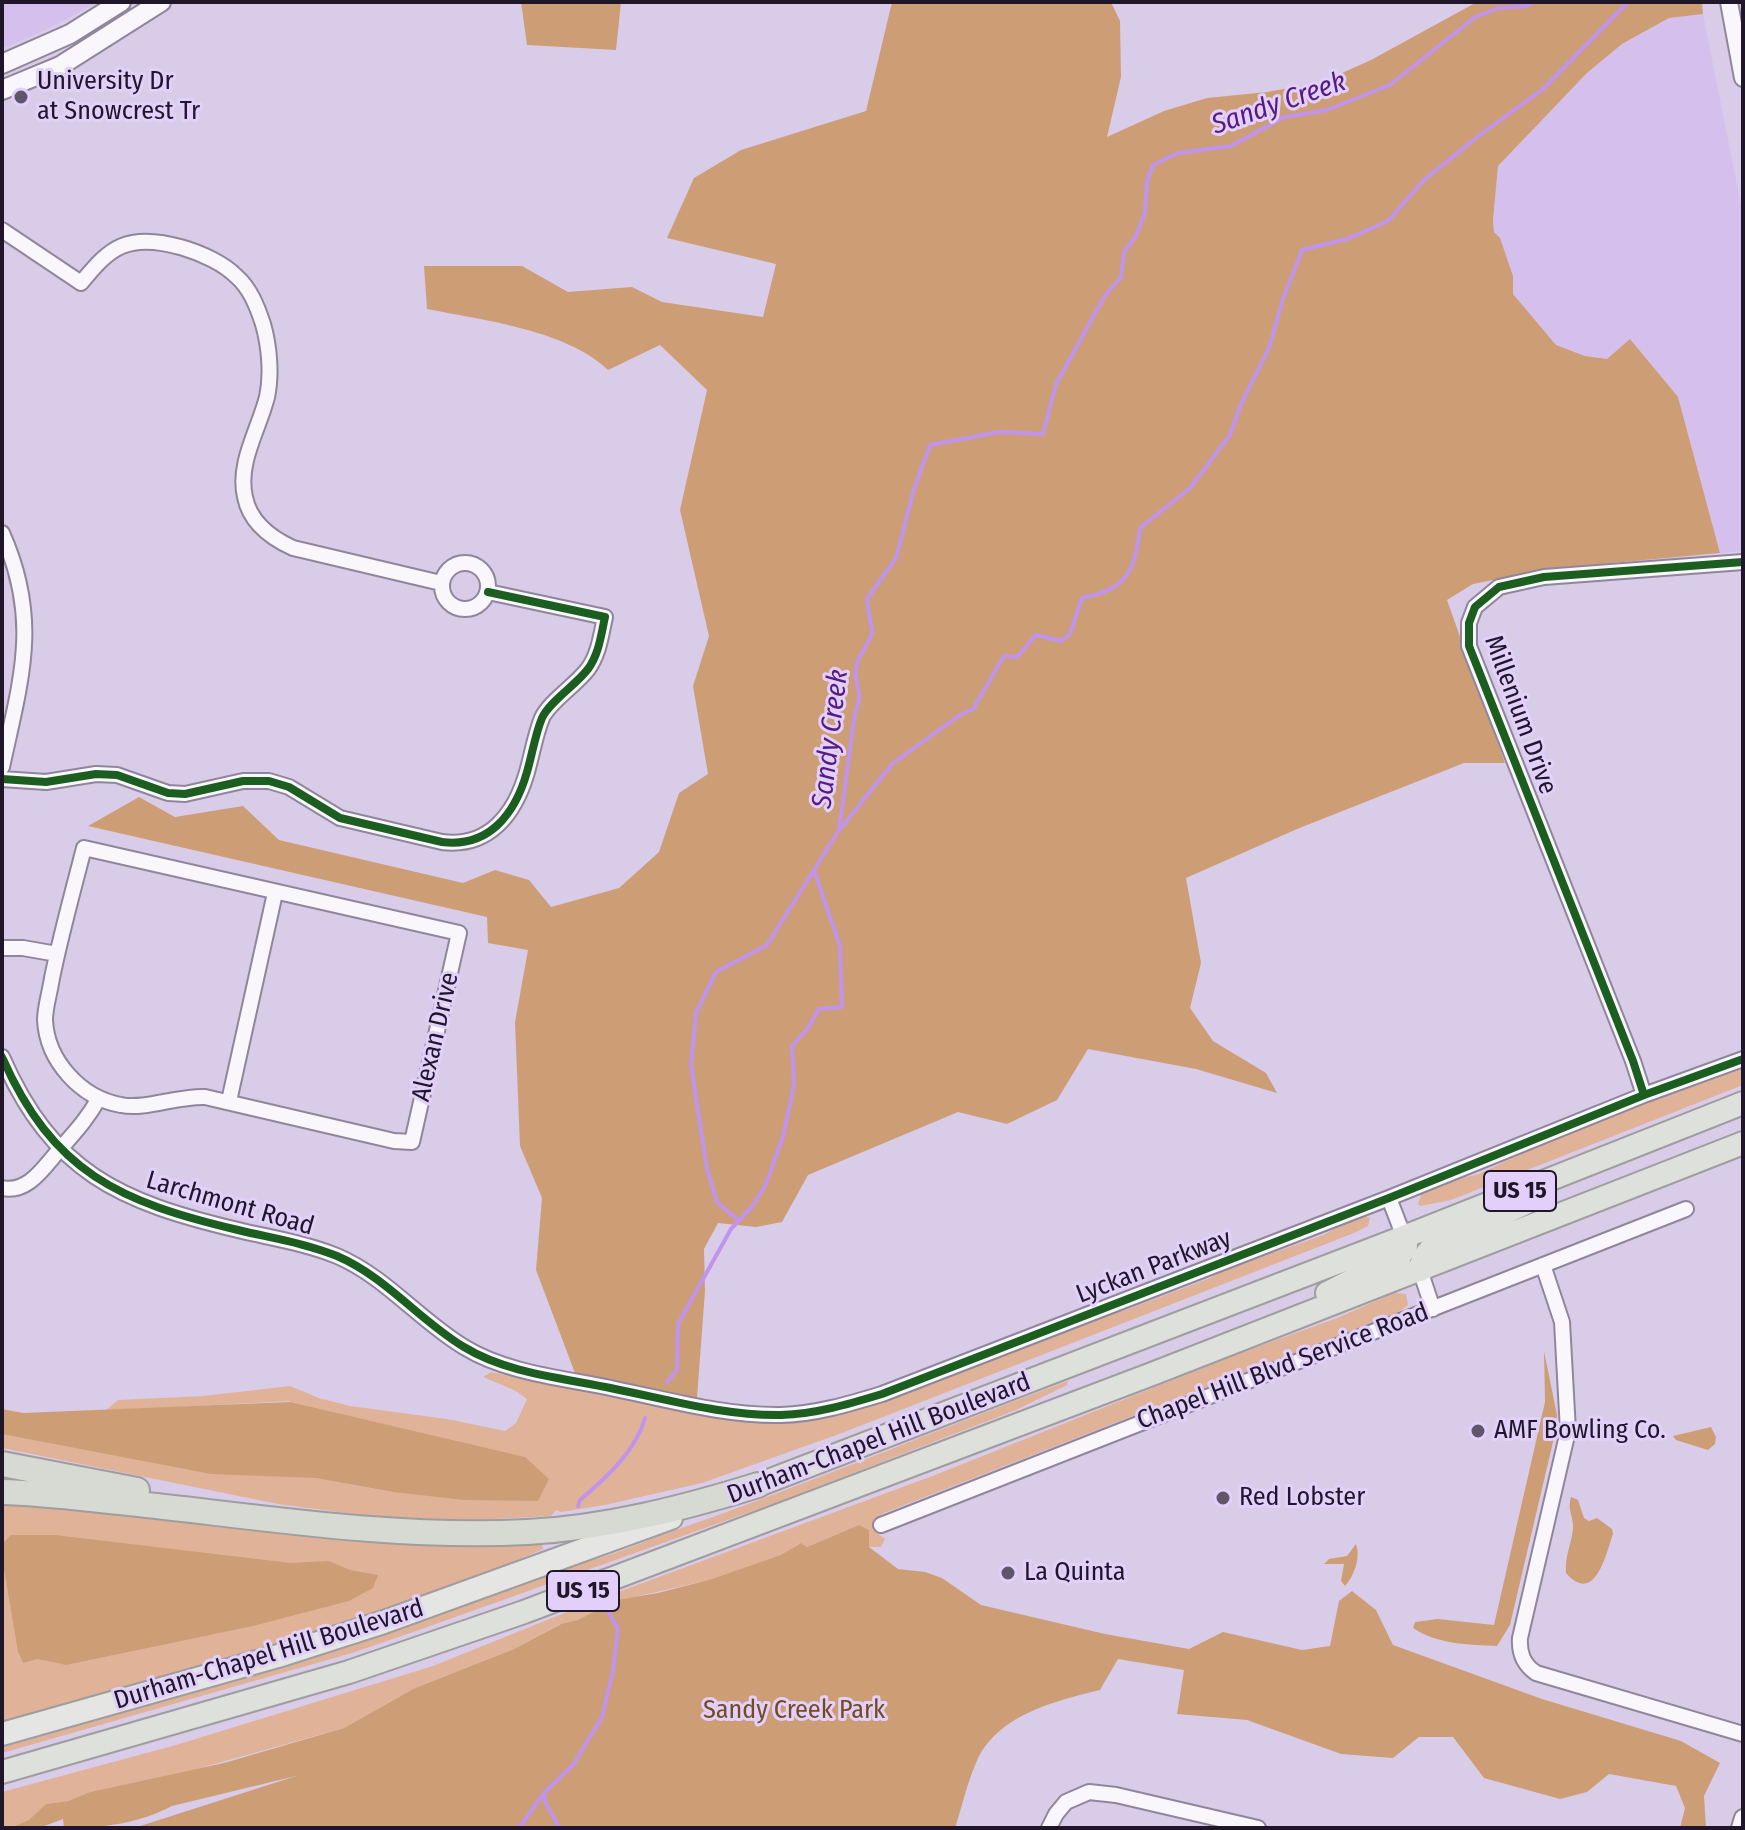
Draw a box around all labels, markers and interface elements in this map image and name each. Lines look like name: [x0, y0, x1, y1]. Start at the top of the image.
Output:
water label: Sandy Creek: [1208, 65, 1350, 143]
place label: University Dr at Snowcrest Tr: [37, 66, 200, 128]
marker: University Dr at Snowcrest Tr: [12, 88, 30, 106]
street label: Millenium Drive: [1477, 631, 1563, 799]
water label: Sandy Creek: [806, 668, 856, 810]
street label: Alexan Drive: [406, 969, 466, 1105]
street label: Larchmont Road: [142, 1165, 318, 1243]
road number: US 15: [1484, 1171, 1556, 1211]
street label: Lyckan Parkway: [1072, 1223, 1236, 1311]
street label: Chapel Hill Blvd Service Road: [1133, 1297, 1433, 1437]
street label: Durham-Chapel Hill Boulevard: [723, 1367, 1035, 1511]
place label: AMF Bowling Co.: [1494, 1415, 1666, 1447]
marker: AMF Bowling Co.: [1469, 1422, 1487, 1440]
place label: Red Lobster: [1239, 1482, 1365, 1514]
marker: Red Lobster: [1214, 1489, 1232, 1507]
place label: La Quinta: [1024, 1557, 1125, 1589]
marker: La Quinta: [999, 1564, 1017, 1582]
road number: US 15: [547, 1571, 619, 1611]
street label: Durham-Chapel Hill Boulevard: [110, 1593, 428, 1717]
park label: Sandy Creek Park: [703, 1695, 885, 1727]

